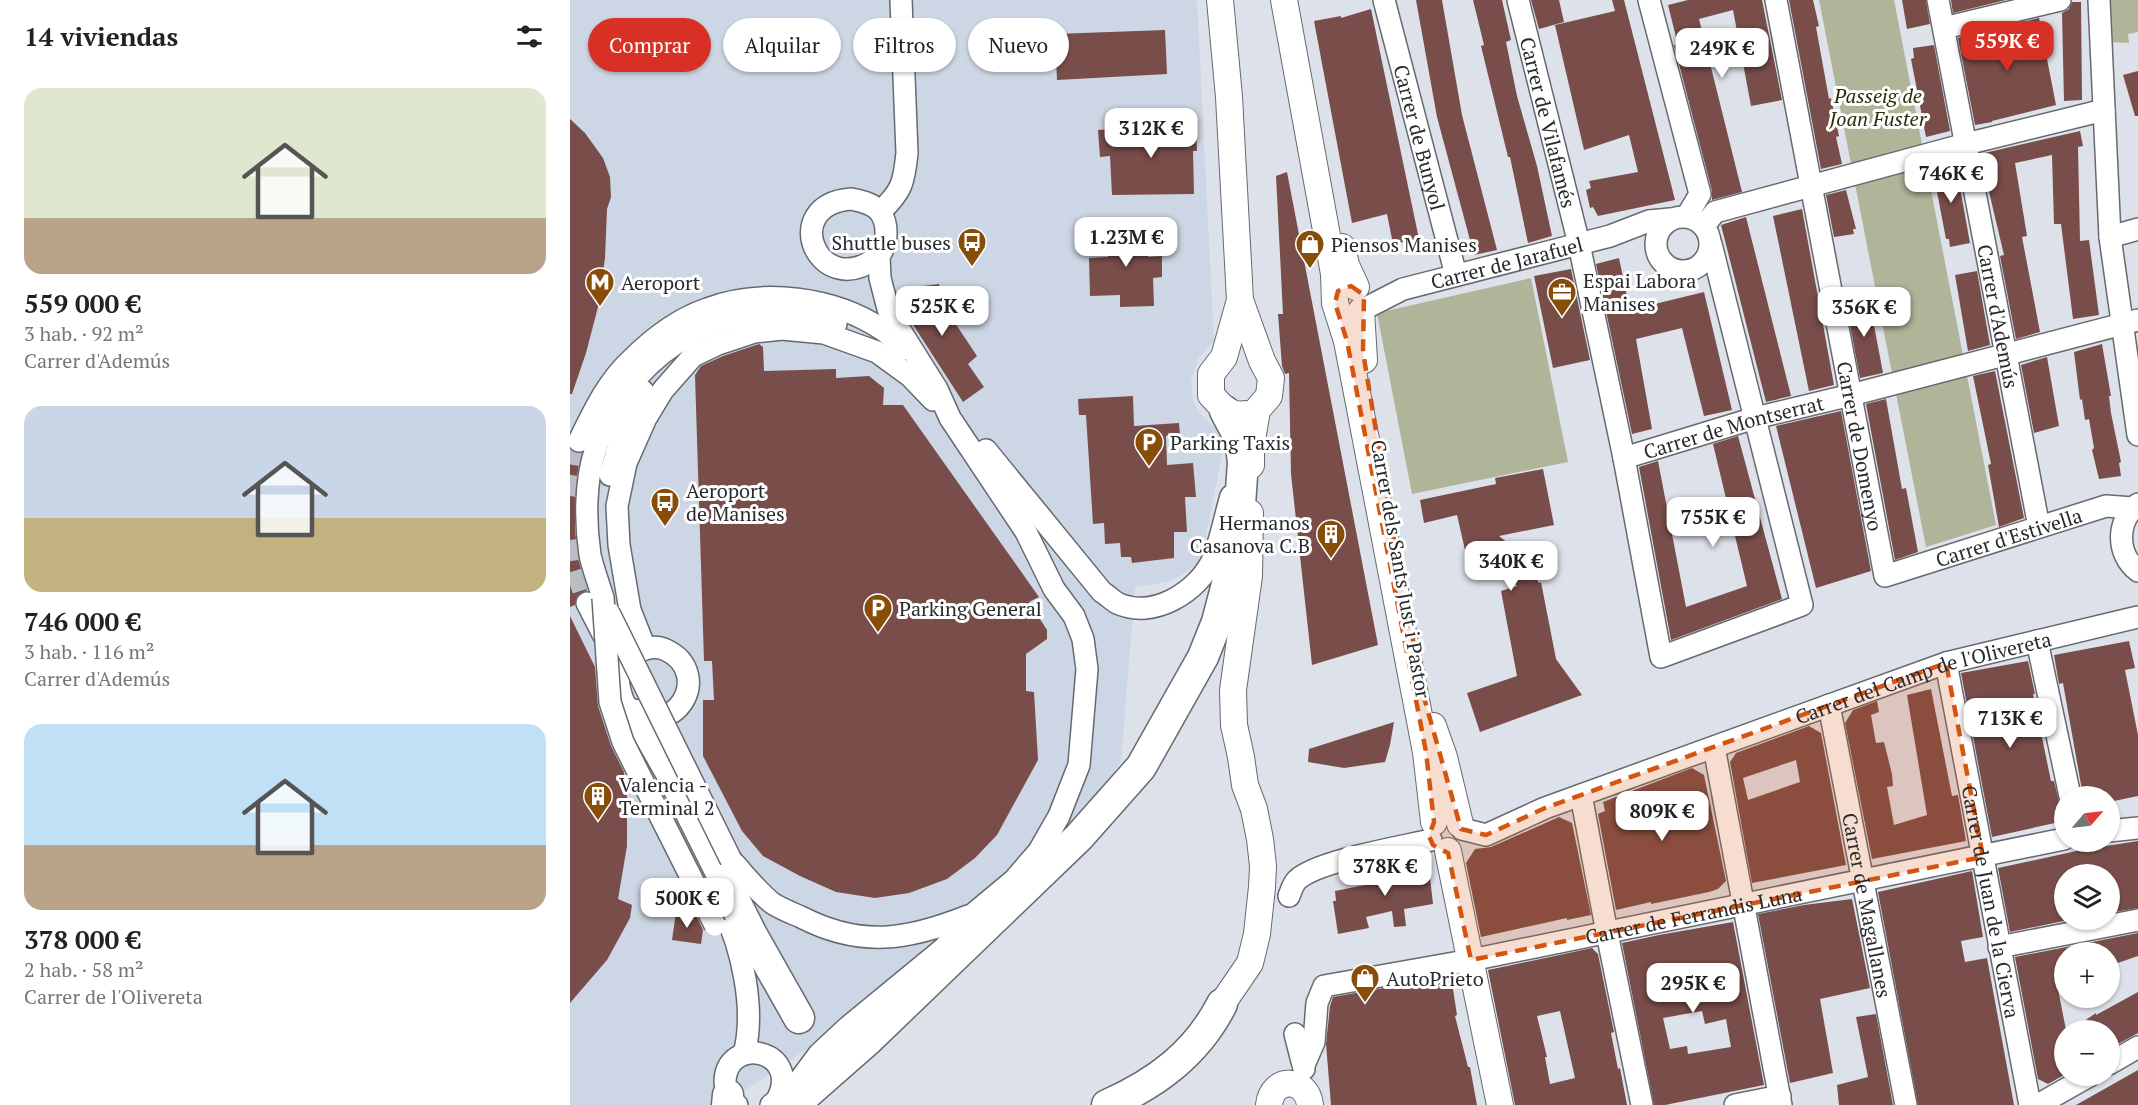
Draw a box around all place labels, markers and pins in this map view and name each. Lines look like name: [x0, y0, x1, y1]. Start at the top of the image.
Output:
pin: 559K €: [1958, 21, 2056, 72]
pin: 249K €: [1673, 28, 1771, 79]
pin: 312K €: [1102, 108, 1200, 159]
pin: 746K €: [1902, 153, 2000, 204]
pin: 1.23M €: [1071, 217, 1181, 268]
bus stop icon: Shuttle buses: [956, 226, 988, 268]
shop icon: Piensos Manises: [1294, 228, 1326, 270]
place label: Shuttle buses: [832, 229, 951, 256]
place label: Piensos Manises: [1331, 231, 1477, 258]
metro station icon: Aeroport: [584, 266, 616, 308]
place label: Espai Labora Manises: [1583, 267, 1696, 317]
place label: Aeroport: [621, 269, 701, 296]
office icon: Espai Labora Manises: [1546, 276, 1578, 318]
pin: 525K €: [893, 286, 991, 337]
pin: 356K €: [1815, 287, 1913, 338]
parking icon: Parking Taxis: [1133, 426, 1165, 468]
place label: Parking Taxis: [1170, 429, 1290, 456]
place label: Aeroport de Manises: [686, 477, 785, 527]
bus stop icon: Aeroport de Manises: [649, 486, 681, 528]
pin: 755K €: [1664, 497, 1762, 548]
place label: Hermanos Casanova C.B: [1190, 509, 1310, 559]
building icon: Hermanos Casanova C.B: [1315, 518, 1347, 560]
pin: 340K €: [1462, 541, 1560, 592]
parking icon: Parking General: [862, 592, 894, 634]
place label: Parking General: [899, 595, 1042, 622]
pin: 713K €: [1961, 698, 2059, 749]
place label: Valencia - Terminal 2: [619, 771, 715, 821]
building icon: Valencia - Terminal 2: [582, 780, 614, 822]
pin: 809K €: [1613, 791, 1711, 842]
pin: 378K €: [1336, 846, 1434, 897]
pin: 500K €: [638, 878, 736, 929]
shop icon: AutoPrieto: [1349, 962, 1381, 1004]
pin: 295K €: [1644, 963, 1742, 1014]
place label: AutoPrieto: [1386, 965, 1484, 992]

